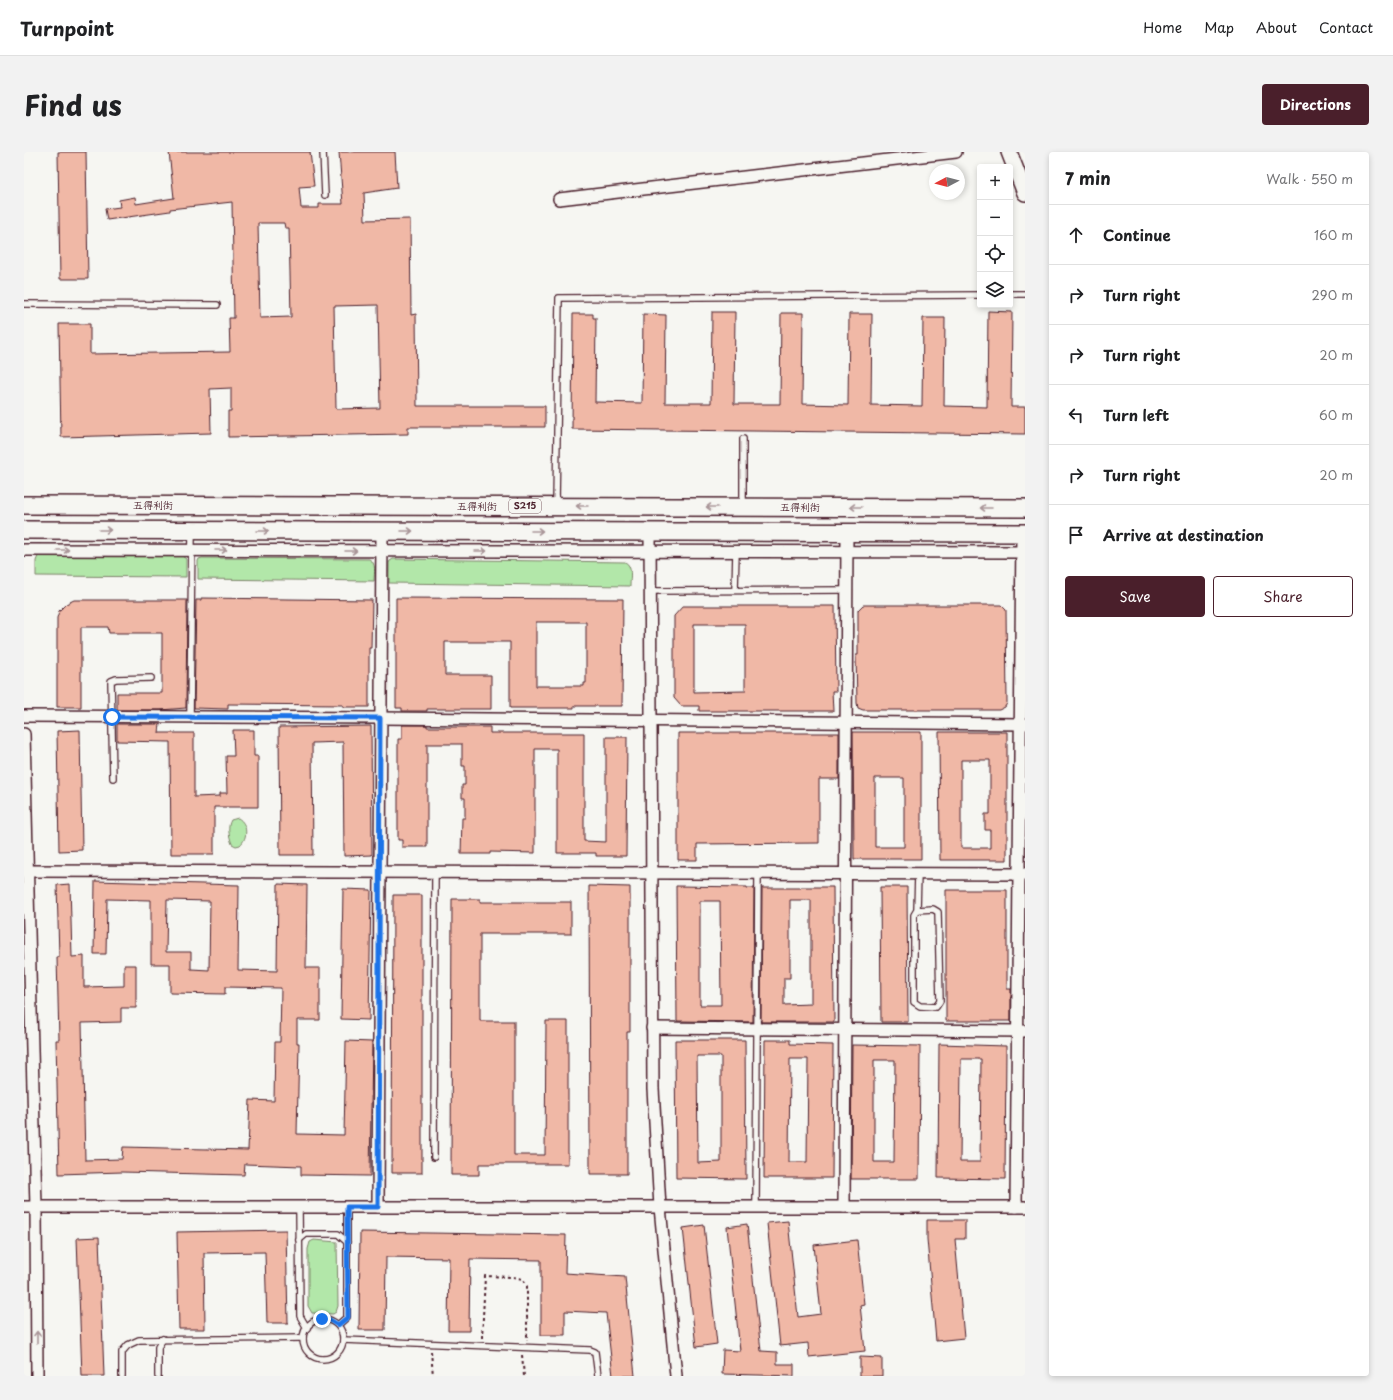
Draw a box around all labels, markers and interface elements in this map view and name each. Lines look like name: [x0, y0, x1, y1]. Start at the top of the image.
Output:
text: Turnpoint: [20, 14, 114, 42]
text: Home: [1143, 17, 1182, 38]
text: Map: [1204, 17, 1234, 38]
text: About: [1256, 17, 1297, 38]
text: Contact: [1319, 17, 1373, 38]
text: Find us: [24, 83, 122, 126]
button: Directions: [1262, 84, 1369, 125]
north arrow: [929, 164, 965, 200]
map controls: [977, 164, 1013, 308]
button: +: [977, 164, 1013, 200]
text: 7 min: [1065, 165, 1111, 191]
text: Walk · 550 m: [1266, 169, 1353, 188]
button: −: [977, 200, 1013, 236]
text: Continue: [1103, 223, 1171, 246]
icon: ahead: [1065, 224, 1087, 246]
text: 160 m: [1314, 225, 1353, 244]
button: locate: [977, 236, 1013, 272]
button: layers: [977, 272, 1013, 308]
text: Turn right: [1103, 283, 1180, 306]
icon: right: [1065, 284, 1087, 306]
text: 290 m: [1312, 285, 1353, 304]
text: Turn right: [1103, 343, 1180, 366]
icon: right: [1065, 344, 1087, 366]
text: 20 m: [1319, 345, 1353, 364]
text: Turn left: [1103, 403, 1169, 426]
icon: left: [1065, 404, 1087, 426]
text: 60 m: [1319, 405, 1353, 424]
text: Turn right: [1103, 463, 1180, 486]
icon: right: [1065, 464, 1087, 486]
text: 20 m: [1319, 465, 1353, 484]
street label: 五得利街: [133, 497, 173, 512]
street label: 五得利街: [457, 498, 497, 513]
road number: S215: [509, 499, 541, 513]
street label: 五得利街: [780, 499, 820, 514]
one-way arrow: [576, 502, 589, 510]
one-way arrow: [706, 503, 719, 511]
one-way arrow: [850, 503, 863, 511]
one-way arrow: [980, 504, 993, 512]
text: Arrive at destination: [1103, 523, 1264, 546]
icon: arrive: [1065, 524, 1087, 546]
one-way arrow: [98, 526, 111, 534]
one-way arrow: [256, 527, 269, 535]
one-way arrow: [400, 527, 413, 535]
one-way arrow: [530, 527, 543, 535]
one-way arrow: [56, 546, 69, 554]
one-way arrow: [214, 546, 227, 554]
one-way arrow: [344, 547, 357, 555]
one-way arrow: [474, 547, 487, 555]
button: Save: [1065, 576, 1205, 617]
button: Share: [1213, 576, 1353, 617]
route start: [103, 708, 121, 726]
route end: [313, 1310, 331, 1328]
one-way arrow: [33, 1331, 41, 1344]

